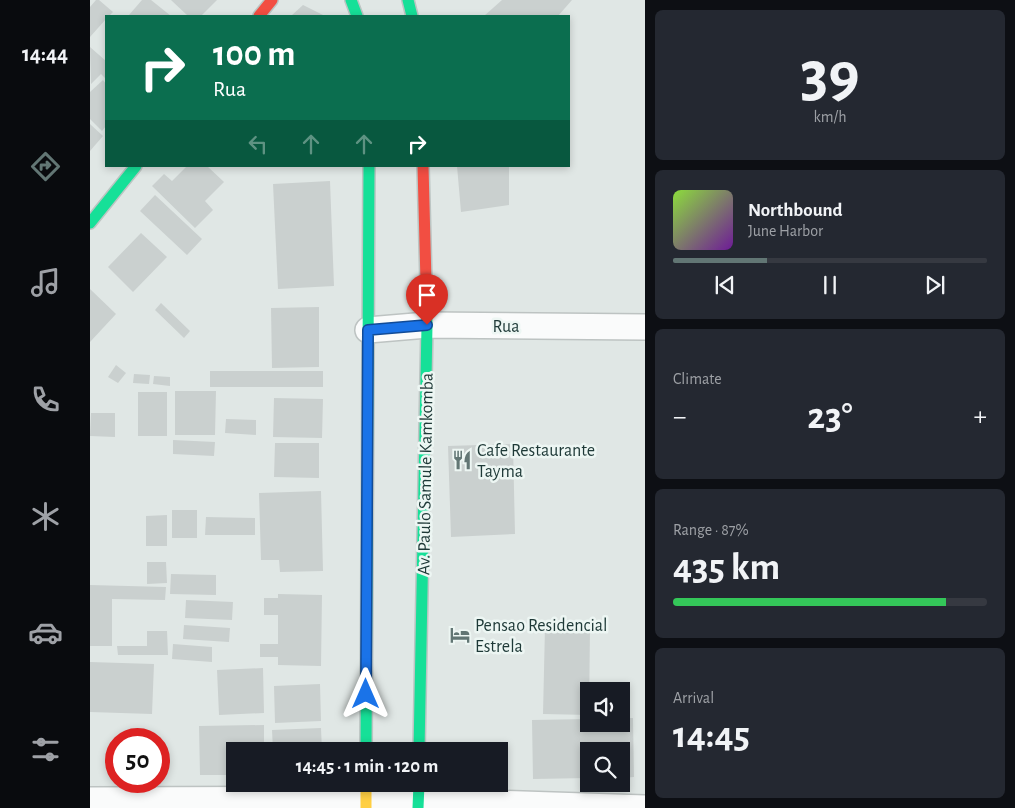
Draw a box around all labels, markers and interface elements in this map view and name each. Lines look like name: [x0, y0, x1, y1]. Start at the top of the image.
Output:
icon: right: [130, 35, 195, 100]
text: 100 m: [213, 37, 296, 72]
text: 14:44: [22, 43, 68, 65]
text: 39: [800, 43, 860, 108]
text: Rua: [213, 78, 246, 100]
text: km/h: [813, 109, 847, 125]
icon: left: [244, 130, 272, 158]
icon: ahead: [297, 130, 325, 158]
icon: ahead: [350, 130, 378, 158]
icon: right: [403, 130, 431, 158]
icon: directions: [28, 149, 63, 184]
text: Northbound: [748, 201, 843, 220]
text: June Harbor: [748, 223, 823, 239]
icon: music: [28, 265, 63, 300]
icon: previous: [711, 271, 739, 299]
icon: pause: [816, 271, 844, 299]
icon: next: [921, 271, 949, 299]
pin: [406, 274, 448, 325]
icon: arrive: [413, 281, 441, 309]
street label: Rua: [492, 318, 520, 336]
text: Climate: [673, 371, 722, 387]
street label: Av. Paulo Samule Kamkomba: [415, 373, 437, 575]
icon: phone: [28, 382, 63, 417]
text: 23°: [807, 398, 853, 436]
text: −: [673, 403, 686, 431]
text: +: [974, 403, 987, 431]
place label: Cafe Restaurante Tayma: [477, 442, 595, 481]
restaurant icon: Cafe Restaurante Tayma: [451, 449, 473, 471]
icon: climate: [28, 499, 63, 534]
text: Range · 87%: [673, 522, 749, 538]
text: 435 km: [673, 549, 780, 587]
icon: car: [28, 615, 63, 650]
place label: Pensao Residencial Estrela: [475, 617, 608, 656]
hotel icon: Pensao Residencial Estrela: [449, 624, 471, 646]
position arrow: [339, 667, 391, 719]
map controls: [580, 682, 630, 792]
button: sound: [580, 682, 630, 732]
text: Arrival: [673, 690, 714, 706]
text: 14:45: [673, 717, 750, 755]
speed limit sign: 50: [105, 728, 170, 793]
icon: filters: [28, 732, 63, 767]
button: search: [580, 742, 630, 792]
text: 14:45 · 1 min · 120 m: [296, 757, 438, 776]

